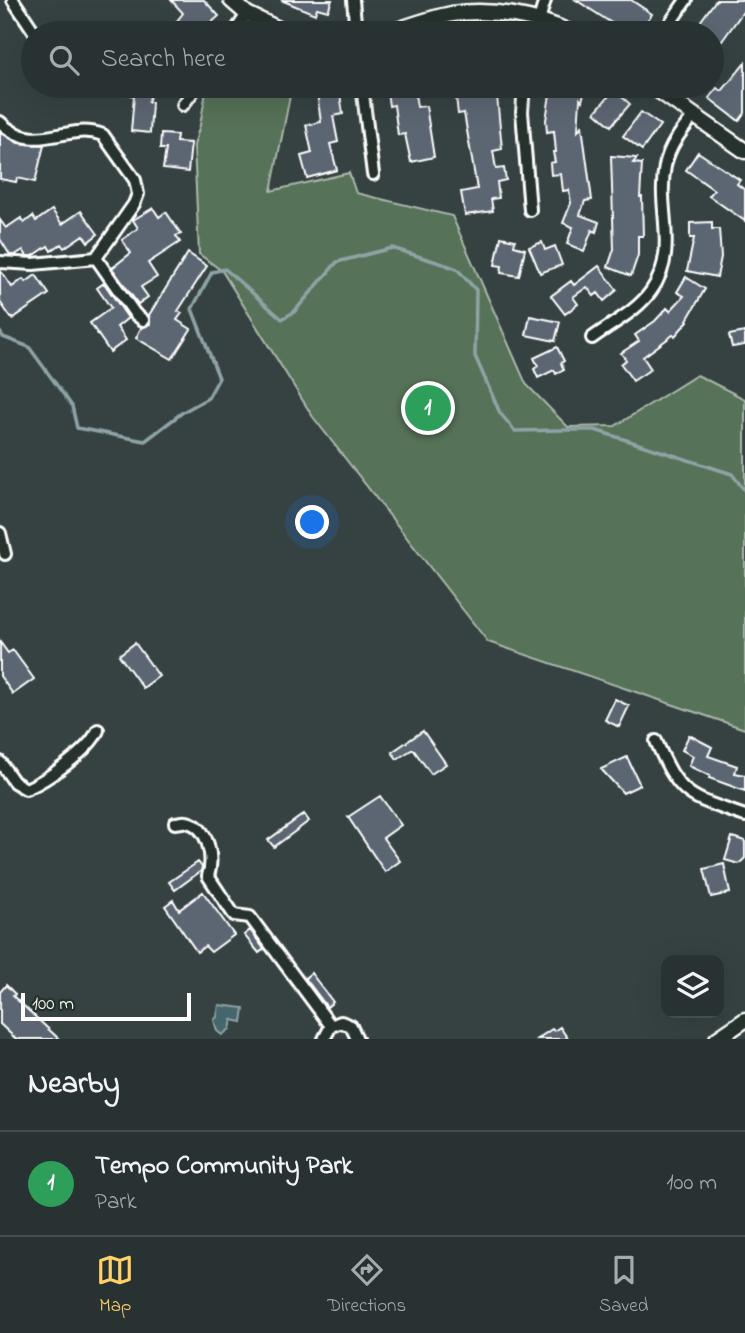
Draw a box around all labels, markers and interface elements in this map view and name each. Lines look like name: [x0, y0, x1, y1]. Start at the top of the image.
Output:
search box: [21, 21, 724, 98]
icon: search: [45, 41, 83, 79]
text: Search here: [101, 41, 226, 79]
pin: 1: [405, 382, 451, 434]
your location: [295, 505, 329, 539]
map controls: [661, 955, 724, 1018]
button: layers: [661, 955, 724, 1018]
scale bar: [21, 990, 191, 1022]
text: 100 m: [32, 991, 74, 1018]
text: Nearby: [28, 1063, 120, 1107]
text: Tempo Community Park: [95, 1148, 353, 1186]
text: 1: [47, 1167, 55, 1200]
text: 100 m: [666, 1167, 717, 1200]
text: Park: [95, 1186, 137, 1219]
tab: Map: [96, 1251, 134, 1320]
tab: Directions: [327, 1251, 406, 1320]
tab: Saved: [599, 1251, 649, 1320]

